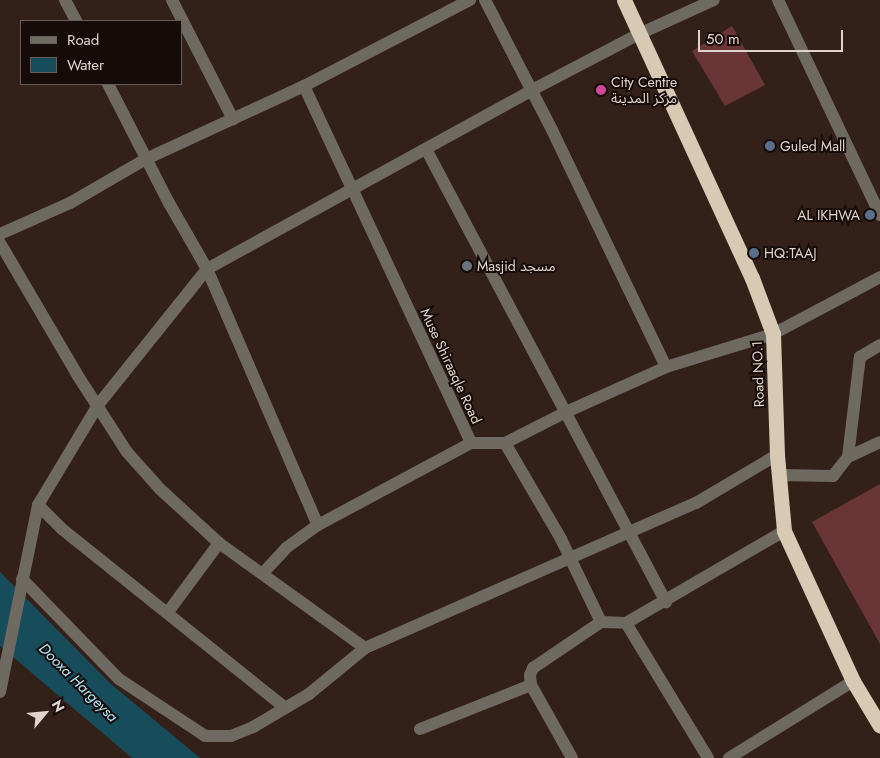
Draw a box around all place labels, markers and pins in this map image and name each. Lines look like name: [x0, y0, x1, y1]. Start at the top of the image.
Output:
place label: City Centre مركز المدينة: [611, 74, 677, 106]
marker: City Centre مركز المدينة: [595, 84, 607, 96]
place label: Guled Mall: [780, 138, 845, 154]
marker: Guled Mall: [764, 140, 776, 152]
place label: AL IKHWA: [797, 207, 860, 223]
marker: AL IKHWA: [864, 209, 876, 221]
place label: HQ:TAAJ: [764, 245, 817, 261]
marker: HQ:TAAJ: [748, 247, 760, 259]
place label: Masjid مسجد: [477, 258, 556, 274]
marker: Masjid مسجد: [461, 260, 473, 272]

